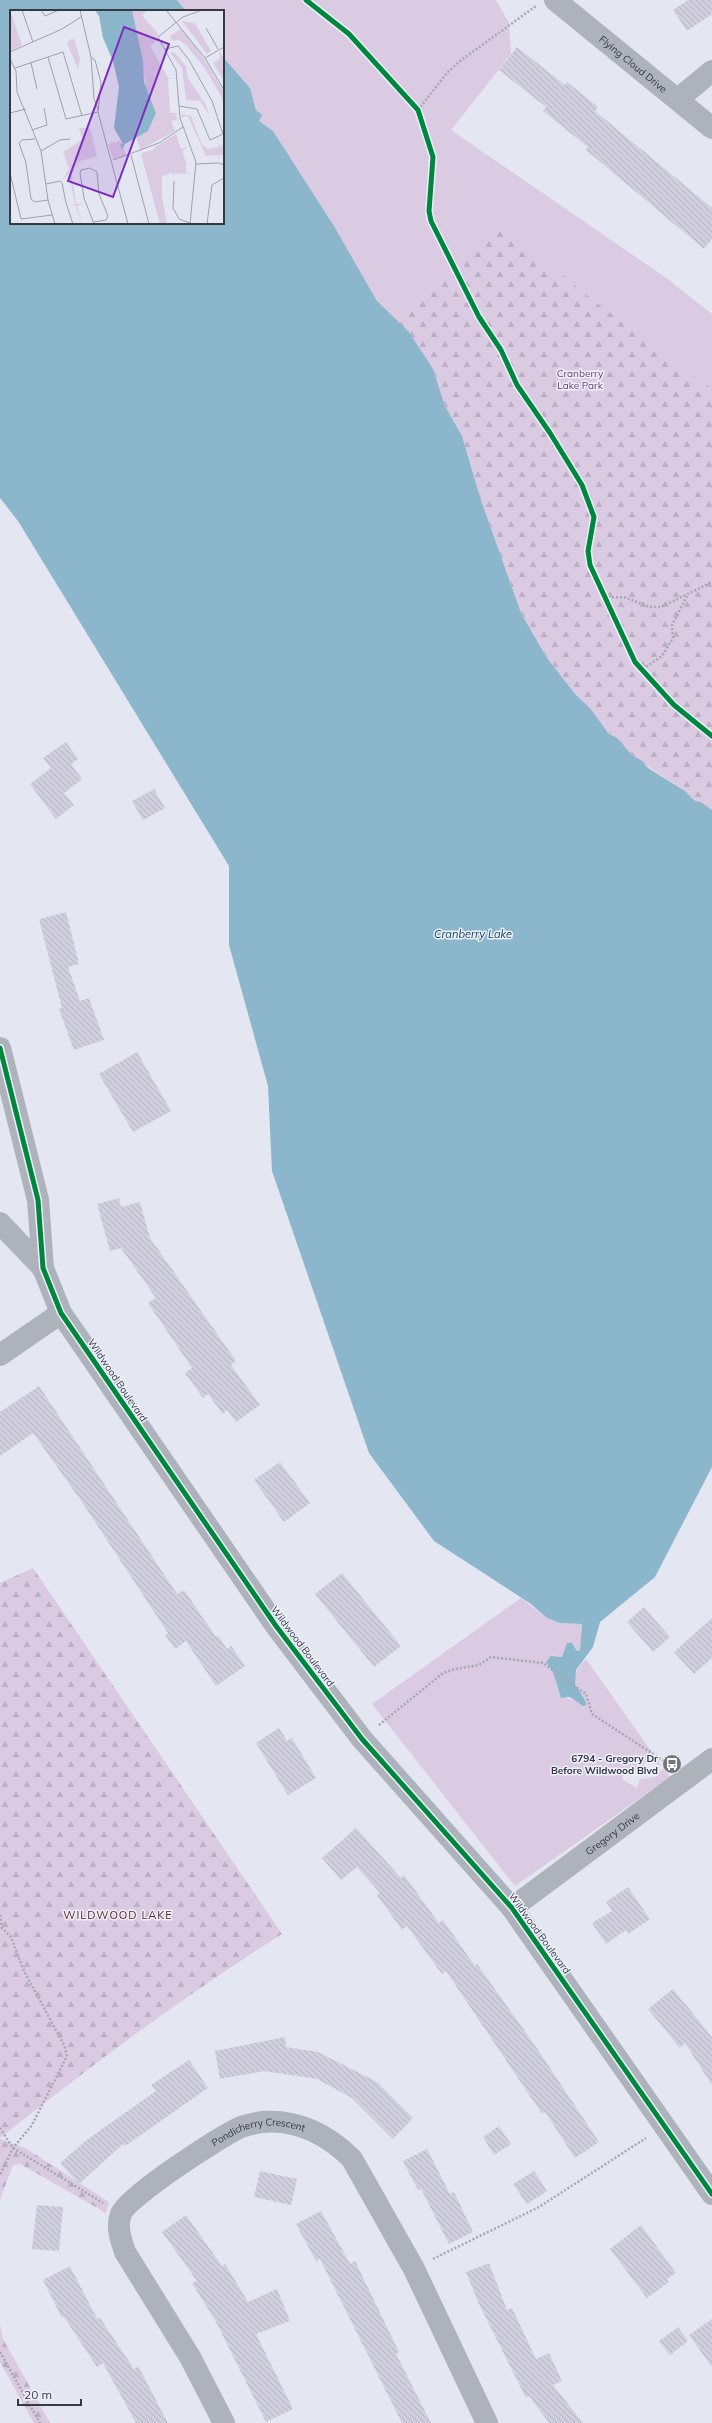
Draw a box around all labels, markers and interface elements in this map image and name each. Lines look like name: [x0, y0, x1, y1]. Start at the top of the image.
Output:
inset map: [10, 10, 224, 224]
street label: Flying Cloud Drive: [596, 33, 670, 96]
park label: Cranberry Lake Park: [557, 367, 604, 392]
water label: Cranberry Lake: [434, 927, 512, 941]
street label: Wildwood Boulevard: [85, 1336, 150, 1424]
street label: Wildwood Boulevard: [268, 1604, 337, 1689]
place label: 6794 - Gregory Dr Before Wildwood Blvd: [551, 1752, 658, 1777]
bus stop icon: 6794 - Gregory Dr Before Wildwood Blvd: [661, 1753, 683, 1775]
street label: Gregory Drive: [583, 1809, 642, 1858]
street label: Wildwood Boulevard: [506, 1890, 573, 1976]
district label: WILDWOOD LAKE: [63, 1908, 173, 1922]
street label: Pondicherry Crescent: [209, 2116, 308, 2149]
scale bar: [18, 2381, 81, 2407]
text: 20 m: [24, 2387, 52, 2402]

